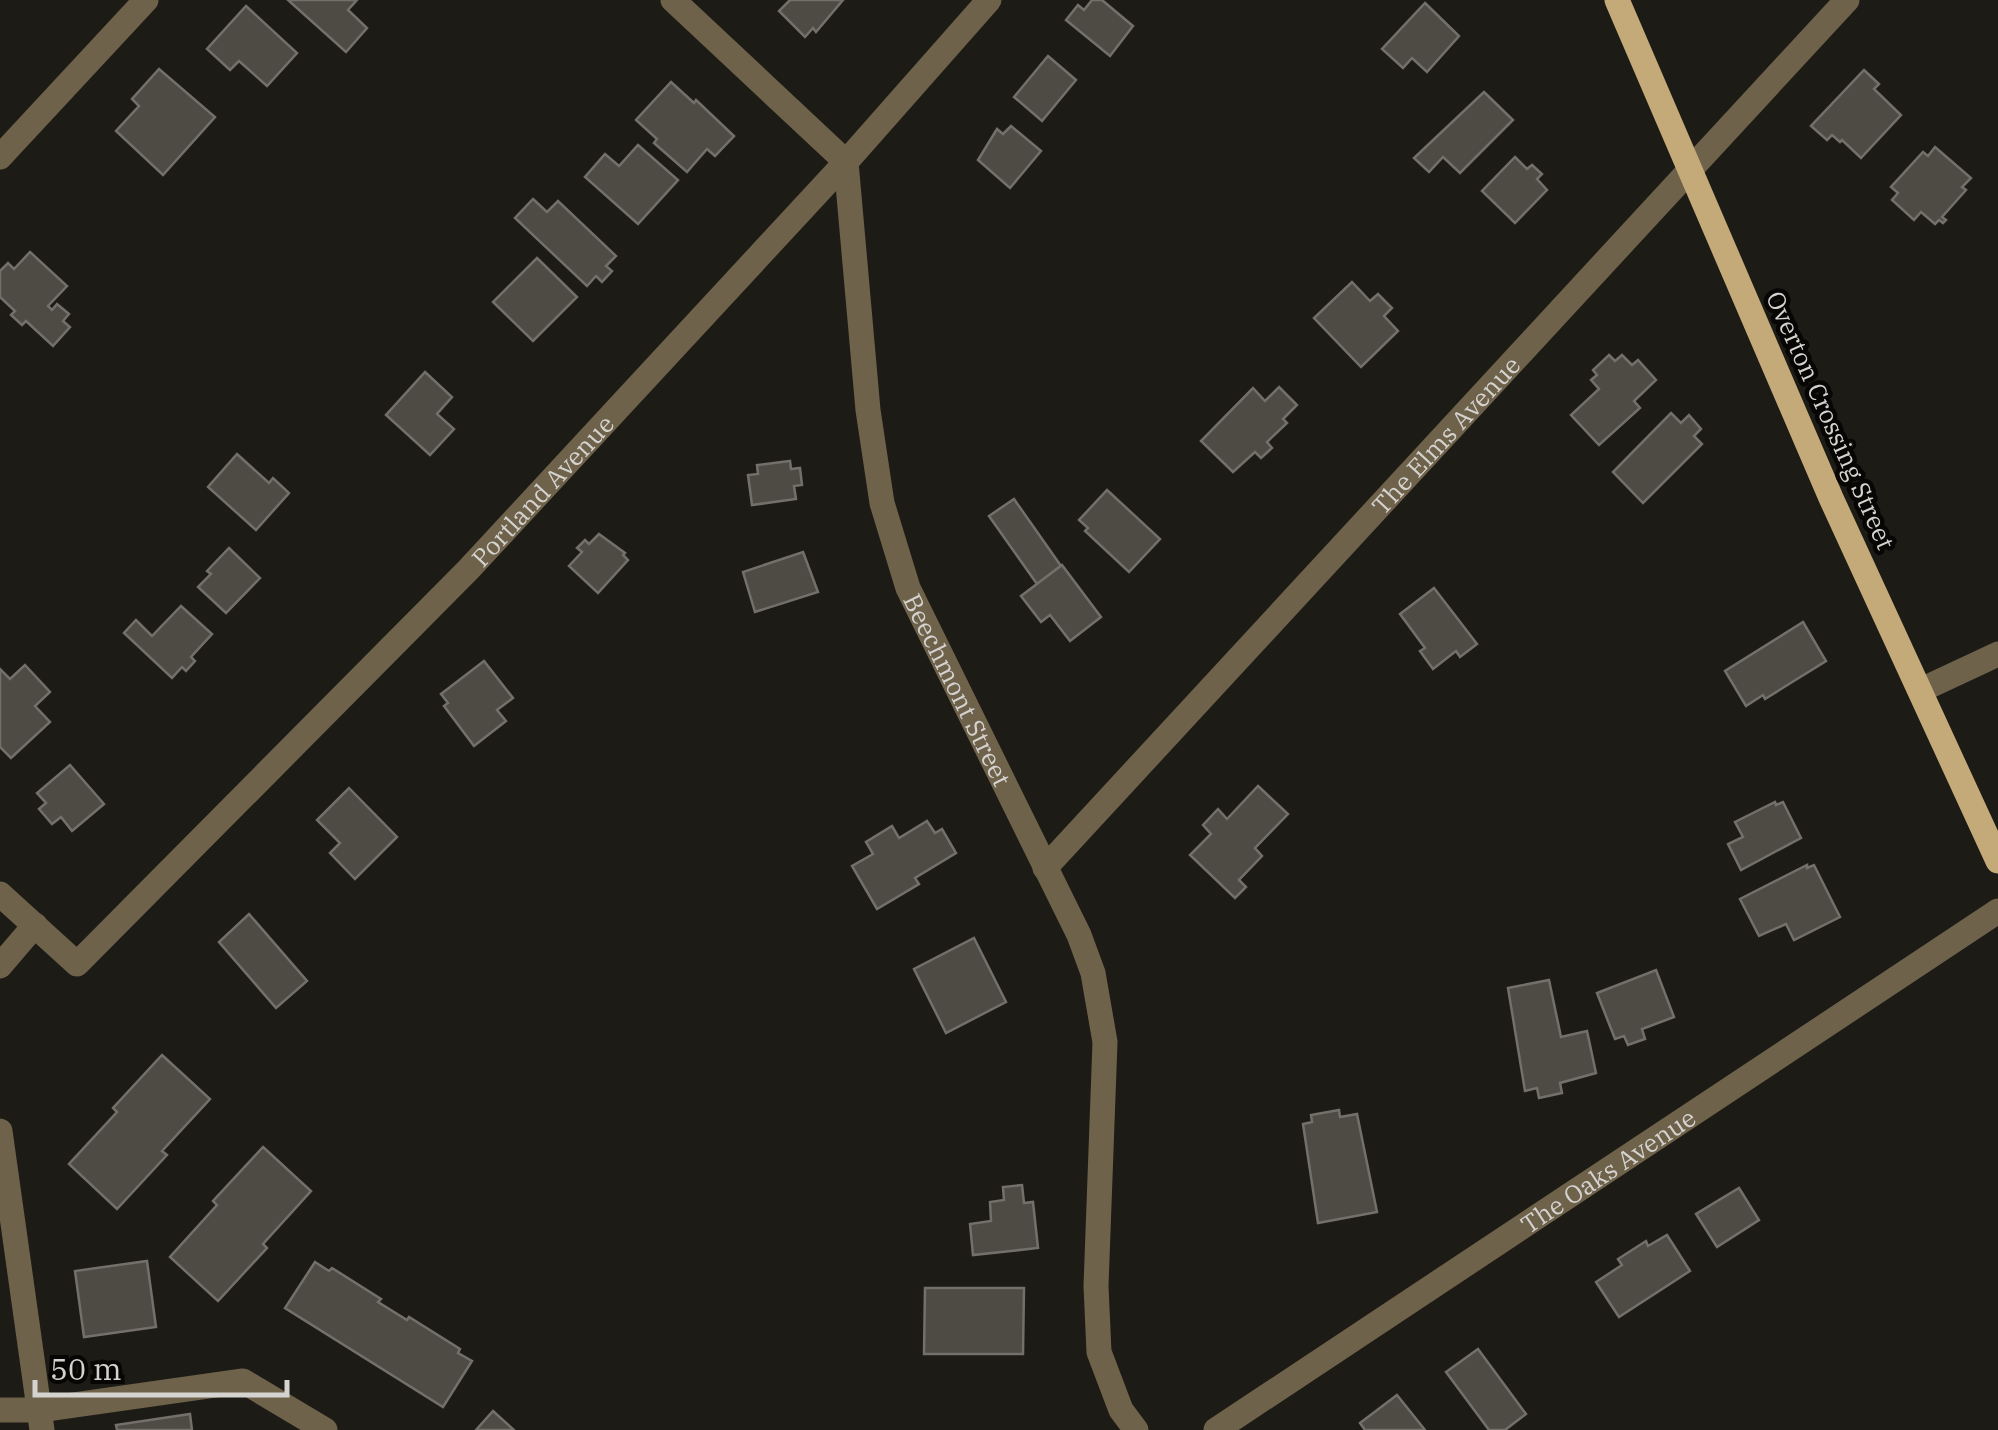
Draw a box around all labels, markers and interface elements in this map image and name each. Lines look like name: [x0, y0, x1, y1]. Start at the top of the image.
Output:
street label: Overton Crossing Street: [1759, 286, 1903, 554]
street label: The Elms Avenue: [1364, 348, 1527, 521]
street label: Portland Avenue: [463, 407, 621, 573]
street label: Beechmont Street: [897, 588, 1019, 791]
street label: The Oaks Avenue: [1514, 1100, 1701, 1240]
scale bar: [35, 1335, 288, 1397]
text: 50 m: [50, 1349, 122, 1388]

